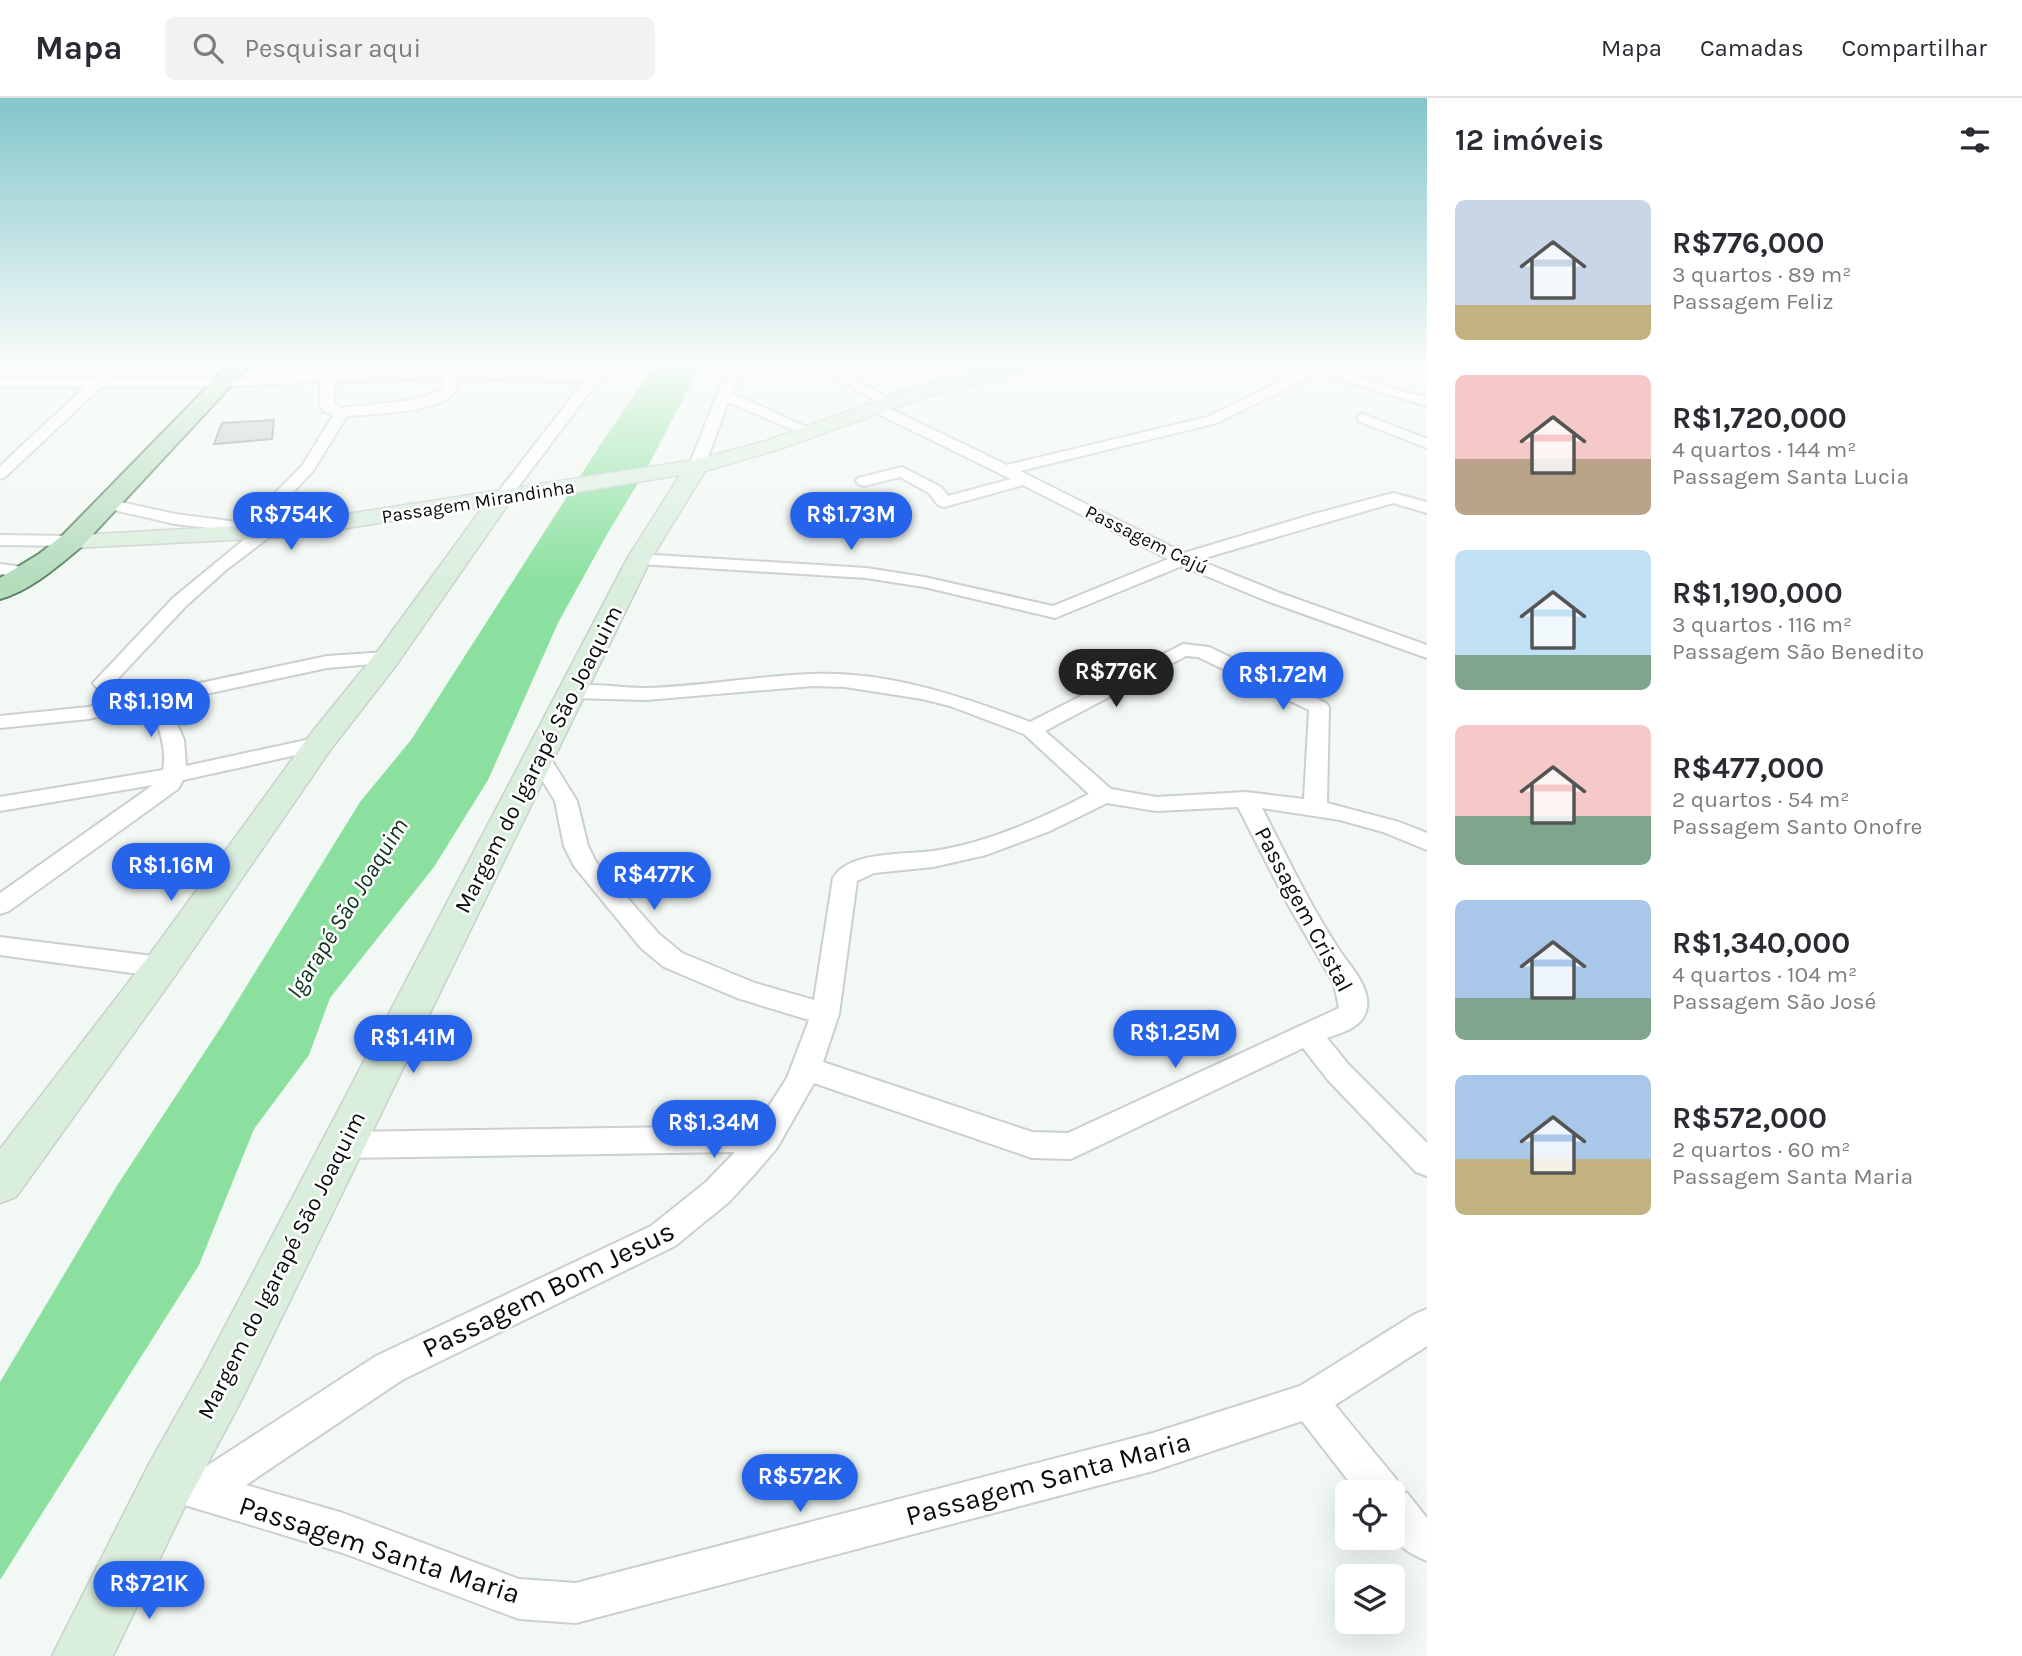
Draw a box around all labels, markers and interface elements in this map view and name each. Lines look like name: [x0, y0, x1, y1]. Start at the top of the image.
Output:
search box: [165, 17, 655, 80]
text: Mapa: [35, 29, 123, 67]
icon: search: [189, 29, 227, 67]
text: Pesquisar aqui: [245, 33, 421, 64]
text: Mapa: [1601, 34, 1662, 62]
text: Camadas: [1700, 34, 1804, 62]
text: Compartilhar: [1842, 34, 1987, 62]
icon: filters: [1956, 121, 1994, 159]
text: 12 imóveis: [1455, 122, 1604, 158]
text: R$776,000: [1672, 225, 1825, 261]
icon: home: [1511, 228, 1595, 312]
text: 3 quartos · 89 m²: [1672, 261, 1851, 288]
text: Passagem Feliz: [1672, 288, 1833, 315]
text: R$1,720,000: [1672, 400, 1847, 436]
icon: home: [1511, 403, 1595, 487]
text: 4 quartos · 144 m²: [1672, 436, 1856, 463]
text: Passagem Santa Lucia: [1672, 463, 1909, 490]
street label: Passagem Mirandinha: [380, 476, 576, 528]
pin: R$754K: [234, 492, 348, 552]
pin: R$1.73M: [786, 492, 916, 552]
text: R$754K: [249, 501, 333, 528]
text: R$1.73M: [806, 501, 896, 528]
street label: Passagem Cajú: [1082, 501, 1211, 579]
text: R$1,190,000: [1672, 575, 1843, 611]
icon: home: [1511, 578, 1595, 662]
street label: Margem do Igarapé São Joaquim: [449, 601, 628, 918]
text: 3 quartos · 116 m²: [1672, 611, 1852, 638]
text: Passagem São Benedito: [1672, 638, 1924, 665]
pin: R$776K: [1059, 650, 1173, 709]
pin: R$1.72M: [1218, 652, 1348, 712]
text: R$776K: [1075, 658, 1157, 685]
text: R$1.72M: [1238, 661, 1328, 688]
pin: R$1.19M: [86, 680, 216, 739]
text: R$1.19M: [108, 688, 194, 715]
text: R$477,000: [1672, 750, 1824, 786]
icon: home: [1511, 753, 1595, 837]
text: 2 quartos · 54 m²: [1672, 786, 1850, 813]
water label: Igarapé São Joaquim: [280, 813, 414, 1003]
text: Passagem Santo Onofre: [1672, 813, 1922, 840]
street label: Passagem Cristal: [1249, 822, 1358, 996]
pin: R$1.16M: [106, 844, 236, 903]
text: R$1.16M: [128, 852, 214, 879]
pin: R$477K: [597, 852, 711, 912]
text: R$477K: [613, 861, 695, 888]
text: R$1,340,000: [1672, 925, 1850, 961]
icon: home: [1511, 928, 1595, 1012]
text: 4 quartos · 104 m²: [1672, 961, 1857, 988]
text: Passagem São José: [1672, 988, 1876, 1015]
pin: R$1.25M: [1110, 1010, 1240, 1070]
pin: R$1.41M: [348, 1016, 478, 1075]
text: R$1.25M: [1129, 1019, 1221, 1046]
text: R$1.41M: [370, 1024, 456, 1051]
pin: R$1.34M: [649, 1100, 779, 1160]
text: R$572,000: [1672, 1100, 1827, 1136]
icon: home: [1511, 1103, 1595, 1187]
street label: Margem do Igarapé São Joaquim: [192, 1107, 371, 1424]
text: R$1.34M: [668, 1109, 760, 1136]
text: 2 quartos · 60 m²: [1672, 1136, 1851, 1163]
text: Passagem Santa Maria: [1672, 1163, 1913, 1190]
street label: Passagem Bom Jesus: [417, 1214, 680, 1365]
street label: Passagem Santa Maria: [902, 1425, 1194, 1532]
pin: R$572K: [743, 1454, 857, 1514]
text: R$572K: [758, 1463, 842, 1490]
map controls: [1335, 1480, 1405, 1634]
button: locate: [1335, 1480, 1405, 1550]
street label: Passagem Santa Maria: [235, 1488, 525, 1611]
pin: R$721K: [92, 1562, 206, 1621]
button: layers: [1335, 1564, 1405, 1634]
text: R$721K: [109, 1570, 189, 1597]

